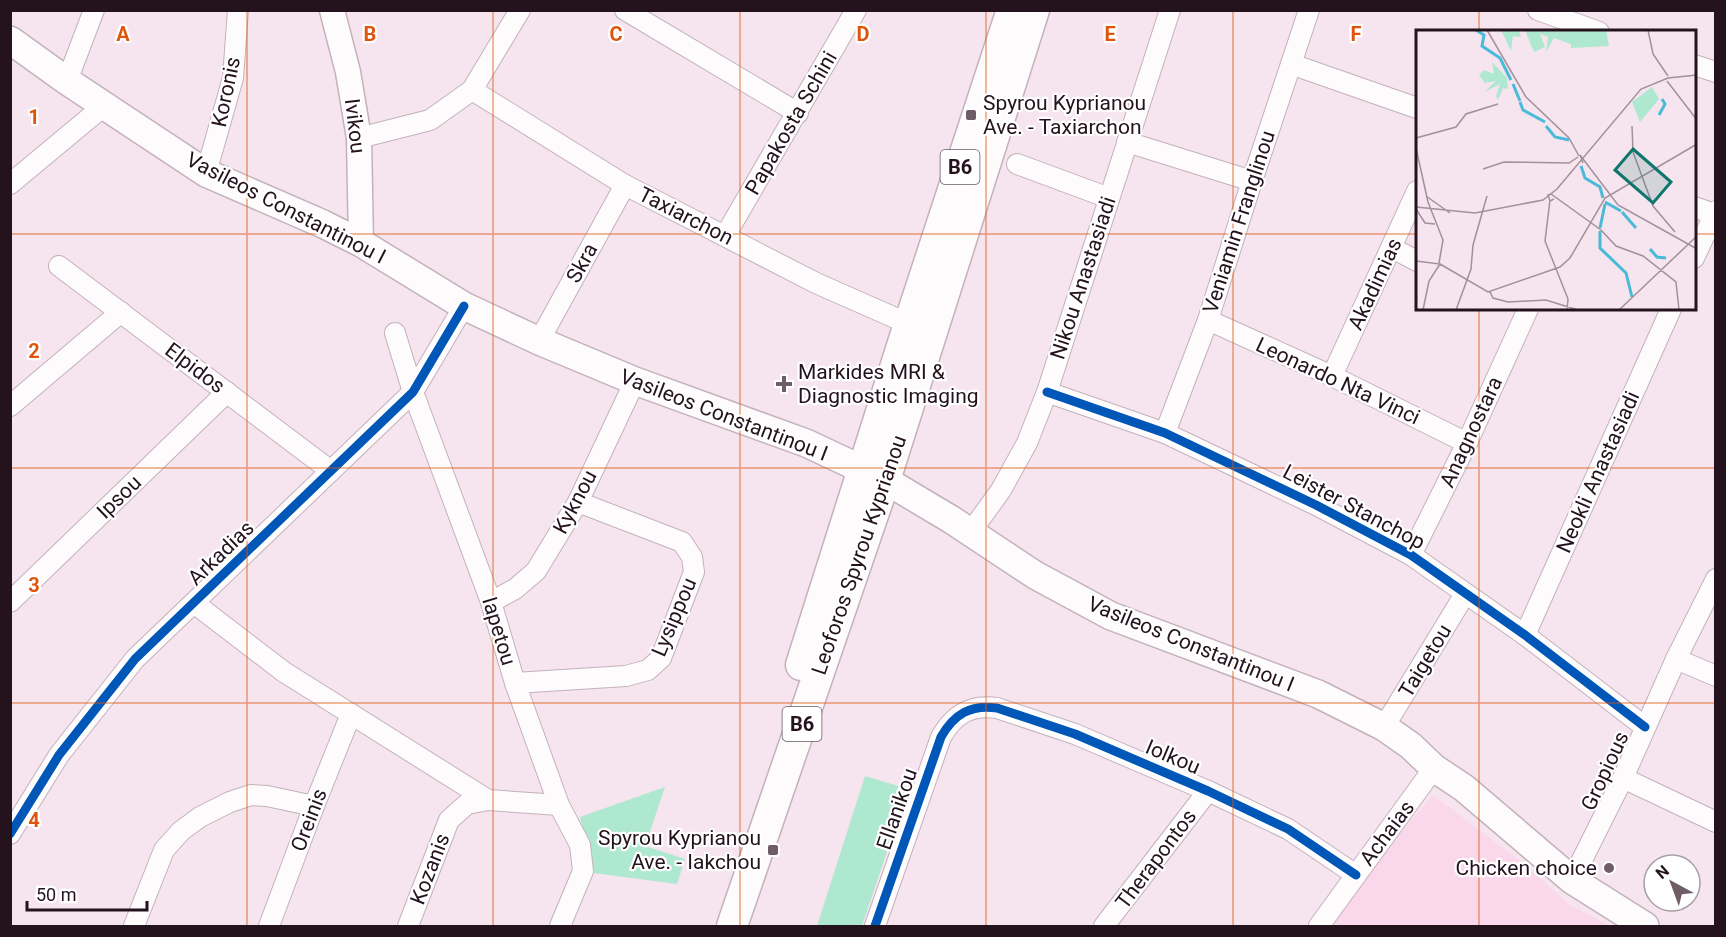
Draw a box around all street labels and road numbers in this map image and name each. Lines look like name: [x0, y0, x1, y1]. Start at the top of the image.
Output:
street label: Papakosta Schini: [740, 47, 842, 199]
street label: Koronis: [207, 55, 245, 129]
street label: Ivikou: [340, 97, 370, 155]
street label: Veniamin Franglinou: [1198, 128, 1280, 316]
street label: Vasileos Constantinou I: [182, 147, 390, 269]
road number: B6: [940, 150, 980, 184]
street label: Taxiarchon: [635, 182, 737, 250]
street label: Nikou Anastasiadi: [1045, 194, 1121, 362]
street label: Akadimias: [1343, 234, 1407, 334]
street label: Skra: [562, 239, 602, 287]
street label: Leonardo Nta Vinci: [1252, 332, 1424, 430]
street label: Elpidos: [160, 338, 230, 398]
street label: Vasileos Constantinou I: [617, 364, 831, 466]
street label: Anagnostara: [1435, 373, 1507, 491]
street label: Neokli Anastasiadi: [1552, 387, 1644, 557]
street label: Leoforos Spyrou Kyprianou: [807, 432, 911, 678]
street label: Leister Stanchop: [1279, 459, 1429, 555]
street label: Kyknou: [548, 466, 602, 538]
street label: Ipsou: [92, 470, 146, 524]
street label: Arkadias: [183, 516, 259, 590]
street label: Lysippou: [647, 574, 701, 660]
street label: Vasileos Constantinou I: [1084, 592, 1298, 696]
street label: Iapetou: [477, 594, 521, 668]
street label: Taigetou: [1394, 620, 1456, 702]
road number: B6: [782, 707, 822, 741]
street label: Gropious: [1576, 728, 1634, 814]
street label: Iolkou: [1142, 735, 1204, 779]
street label: Ellanikou: [872, 765, 922, 853]
street label: Oreinis: [286, 785, 332, 855]
street label: Achaias: [1355, 796, 1419, 870]
street label: Therapontos: [1111, 805, 1201, 913]
street label: Kozanis: [406, 830, 454, 908]

